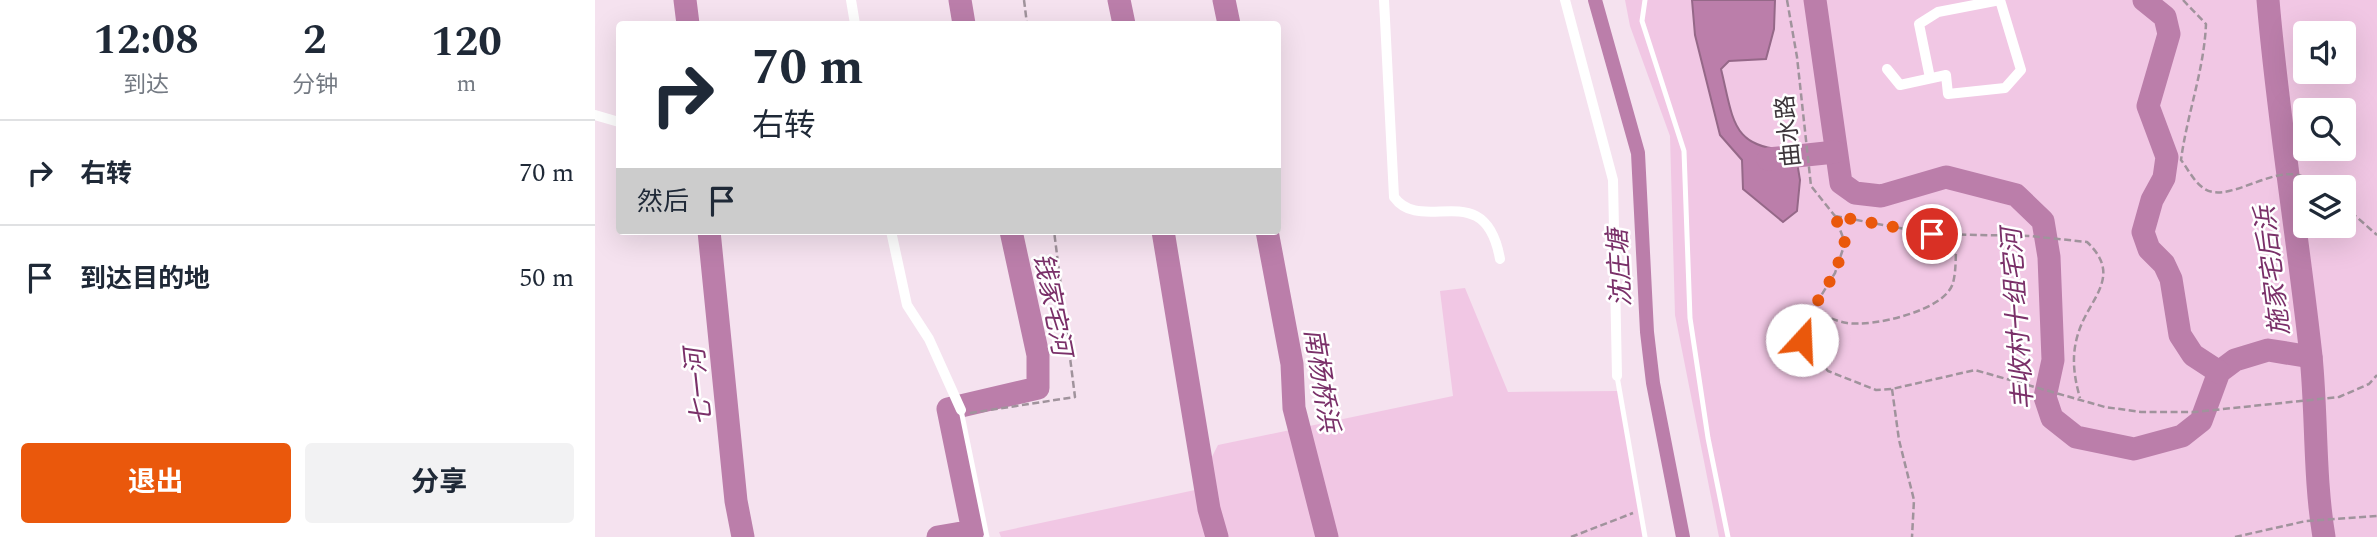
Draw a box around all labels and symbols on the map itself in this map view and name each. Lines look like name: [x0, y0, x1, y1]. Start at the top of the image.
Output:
street label: 曲水路: [1767, 93, 1811, 169]
water label: 施家宅后浜: [2245, 202, 2301, 338]
pin: [1902, 204, 1962, 264]
water label: 丰收村十组宅河: [1991, 222, 2044, 411]
water label: 沈庄塘: [1598, 224, 1642, 308]
water label: 钱家宅河: [1022, 249, 1083, 364]
position arrow: [1765, 303, 1839, 377]
water label: 南杨桥浜: [1293, 326, 1349, 437]
water label: 七一河: [675, 341, 723, 428]

